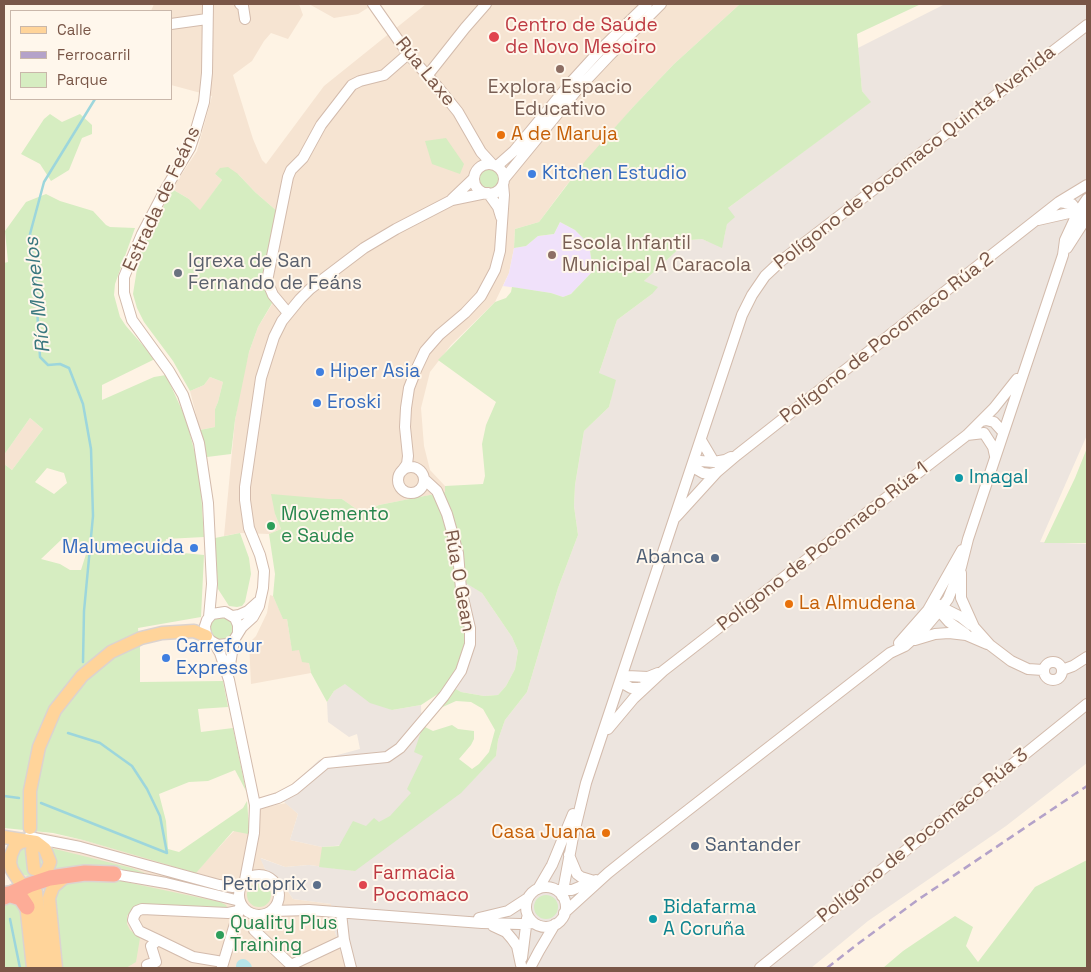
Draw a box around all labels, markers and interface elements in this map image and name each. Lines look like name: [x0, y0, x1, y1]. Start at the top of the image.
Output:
legend: [10, 10, 172, 100]
place label: Centro de Saúde de Novo Mesoiro: [505, 15, 658, 59]
text: Calle: [57, 20, 92, 39]
marker: Centro de Saúde de Novo Mesoiro: [487, 30, 501, 44]
street label: Rúa Laxe: [390, 33, 460, 111]
street label: Polígono de Pocomaco Quinta Avenida: [770, 41, 1060, 275]
text: Ferrocarril: [57, 45, 130, 64]
marker: Explora Espacio Educativo: [554, 63, 566, 75]
text: Parque: [57, 70, 108, 89]
place label: Explora Espacio Educativo: [488, 77, 632, 121]
street label: Estrada de Feáns: [118, 123, 206, 275]
place label: A de Maruja: [511, 124, 618, 146]
marker: A de Maruja: [495, 129, 507, 141]
place label: Kitchen Estudio: [542, 163, 687, 185]
marker: Kitchen Estudio: [526, 168, 538, 180]
place label: Escola Infantil Municipal A Caracola: [562, 233, 751, 277]
water label: Río Monelos: [20, 236, 56, 354]
street label: Polígono de Pocomaco Rúa 2: [776, 248, 998, 428]
marker: Escola Infantil Municipal A Caracola: [546, 249, 558, 261]
place label: Igrexa de San Fernando de Feáns: [188, 251, 362, 295]
marker: Igrexa de San Fernando de Feáns: [172, 267, 184, 279]
place label: Hiper Asia: [330, 361, 420, 383]
marker: Hiper Asia: [314, 366, 326, 378]
place label: Eroski: [327, 392, 381, 414]
marker: Eroski: [311, 397, 323, 409]
street label: Polígono de Pocomaco Rúa 1: [713, 458, 933, 636]
place label: Imagal: [969, 467, 1028, 489]
marker: Imagal: [953, 472, 965, 484]
place label: Movemento e Saude: [281, 504, 389, 548]
marker: Movemento e Saude: [265, 520, 277, 532]
street label: Rúa O Gean: [439, 528, 479, 634]
place label: Malumecuida: [62, 537, 184, 559]
marker: Malumecuida: [188, 542, 200, 554]
place label: Abanca: [636, 547, 705, 569]
marker: Abanca: [709, 552, 721, 564]
place label: La Almudena: [799, 593, 916, 615]
marker: La Almudena: [783, 598, 795, 610]
place label: Carrefour Express: [176, 636, 262, 680]
marker: Carrefour Express: [160, 652, 172, 664]
street label: Polígono de Pocomaco Rúa 3: [813, 744, 1033, 928]
place label: Casa Juana: [491, 822, 596, 844]
marker: Casa Juana: [600, 827, 612, 839]
place label: Santander: [705, 835, 801, 857]
marker: Santander: [689, 840, 701, 852]
place label: Farmacia Pocomaco: [373, 863, 469, 907]
place label: Petroprix: [222, 874, 307, 896]
marker: Petroprix: [311, 879, 323, 891]
marker: Farmacia Pocomaco: [357, 879, 369, 891]
place label: Bidafarma A Coruña: [663, 897, 756, 941]
place label: Quality Plus Training: [230, 913, 338, 957]
marker: Bidafarma A Coruña: [647, 913, 659, 925]
marker: Quality Plus Training: [214, 929, 226, 941]

